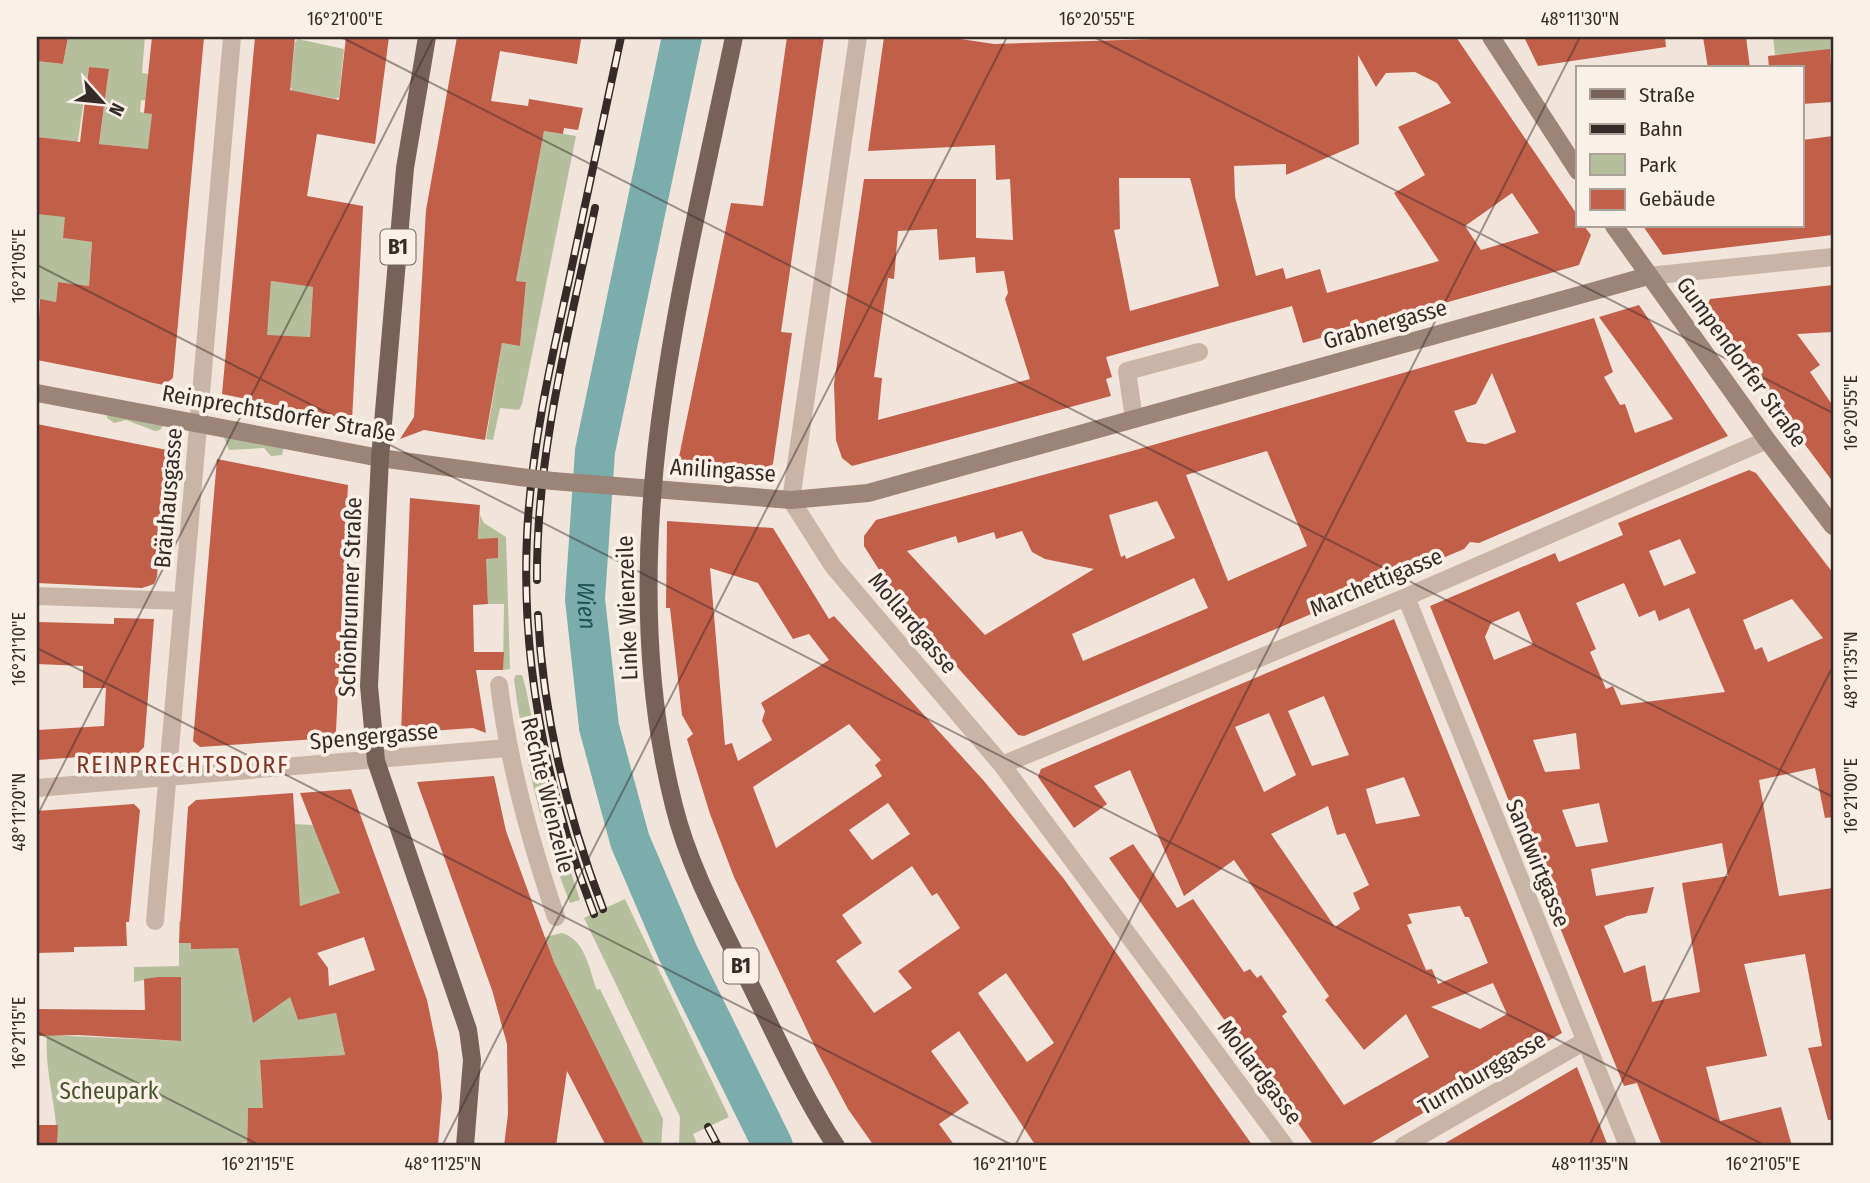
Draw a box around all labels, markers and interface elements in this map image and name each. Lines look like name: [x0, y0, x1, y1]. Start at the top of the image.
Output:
text: 16°21'00"E: [307, 8, 383, 30]
text: 16°20'55"E: [1059, 8, 1135, 30]
text: 48°11'30"N: [1541, 8, 1619, 30]
north arrow: [66, 66, 136, 136]
legend: [1576, 66, 1804, 228]
text: Straße: [1639, 82, 1695, 108]
text: N: [104, 99, 130, 120]
text: Bahn: [1639, 116, 1683, 142]
text: Park: [1639, 152, 1677, 178]
text: Gebäude: [1639, 186, 1715, 212]
text: 16°21'05"E: [8, 229, 30, 303]
road number: B1: [380, 230, 416, 264]
street label: Gumpendorfer Straße: [1671, 271, 1813, 453]
street label: Grabnergasse: [1320, 293, 1450, 355]
text: 16°20'55"E: [1840, 375, 1862, 451]
street label: Reinprechtsdorfer Straße: [160, 379, 398, 447]
street label: Bräuhausgasse: [148, 427, 188, 569]
street label: Anilingasse: [669, 452, 777, 488]
street label: Schönbrunner Straße: [333, 497, 367, 697]
street label: Linke Wienzeile: [610, 535, 644, 681]
street label: Marchettigasse: [1305, 541, 1447, 623]
street label: Mollardgasse: [863, 567, 963, 679]
water label: Wien: [571, 581, 602, 631]
text: 16°21'10"E: [8, 612, 30, 686]
text: 48°11'35"N: [1840, 631, 1862, 709]
street label: Rechte Wienzeile: [515, 714, 581, 876]
street label: Spengergasse: [309, 716, 439, 756]
district label: REINPRECHTSDORF: [76, 751, 290, 779]
text: 16°21'00"E: [1840, 758, 1862, 834]
text: 48°11'20"N: [8, 773, 30, 851]
street label: Sandwirtgasse: [1500, 795, 1576, 931]
road number: B1: [724, 948, 758, 984]
text: 16°21'15"E: [8, 997, 30, 1069]
street label: Mollardgasse: [1212, 1014, 1308, 1130]
street label: Turmburggasse: [1413, 1025, 1551, 1121]
park label: Scheupark: [60, 1077, 159, 1105]
text: 16°21'15"E: [222, 1153, 294, 1175]
text: 48°11'25"N: [405, 1153, 481, 1175]
text: 16°21'10"E: [973, 1153, 1047, 1175]
text: 48°11'35"N: [1551, 1153, 1629, 1175]
text: 16°21'05"E: [1726, 1153, 1800, 1175]

